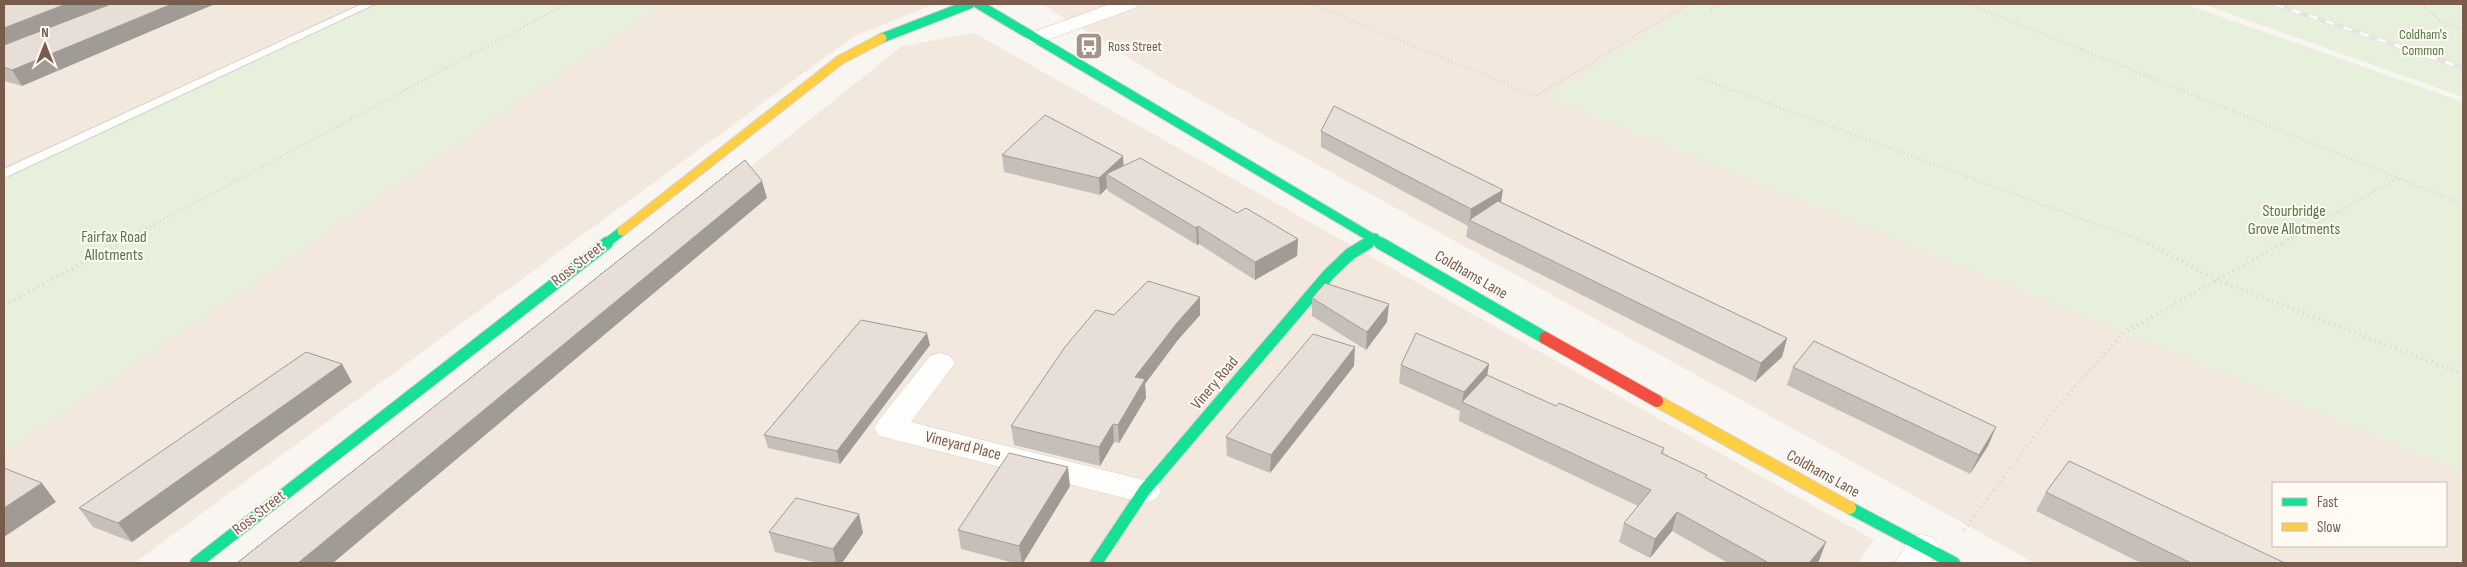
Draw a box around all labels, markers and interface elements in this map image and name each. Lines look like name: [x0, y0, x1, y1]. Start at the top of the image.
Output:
north arrow: [20, 20, 70, 70]
text: N: [41, 24, 49, 41]
park label: Coldham's Common: [2399, 26, 2447, 59]
bus stop icon: Ross Street: [1074, 31, 1104, 61]
place label: Ross Street: [1108, 38, 1162, 55]
park label: Stourbridge Grove Allotments: [2248, 202, 2341, 239]
park label: Fairfax Road Allotments: [81, 228, 147, 265]
street label: Ross Street: [548, 238, 608, 290]
street label: Coldhams Lane: [1431, 247, 1511, 303]
street label: Vinery Road: [1187, 353, 1243, 413]
street label: Vineyard Place: [923, 427, 1003, 465]
street label: Coldhams Lane: [1783, 446, 1863, 502]
legend: [2272, 482, 2447, 547]
street label: Ross Street: [229, 487, 289, 539]
text: Fast: [2317, 493, 2339, 512]
text: Slow: [2317, 518, 2341, 537]

